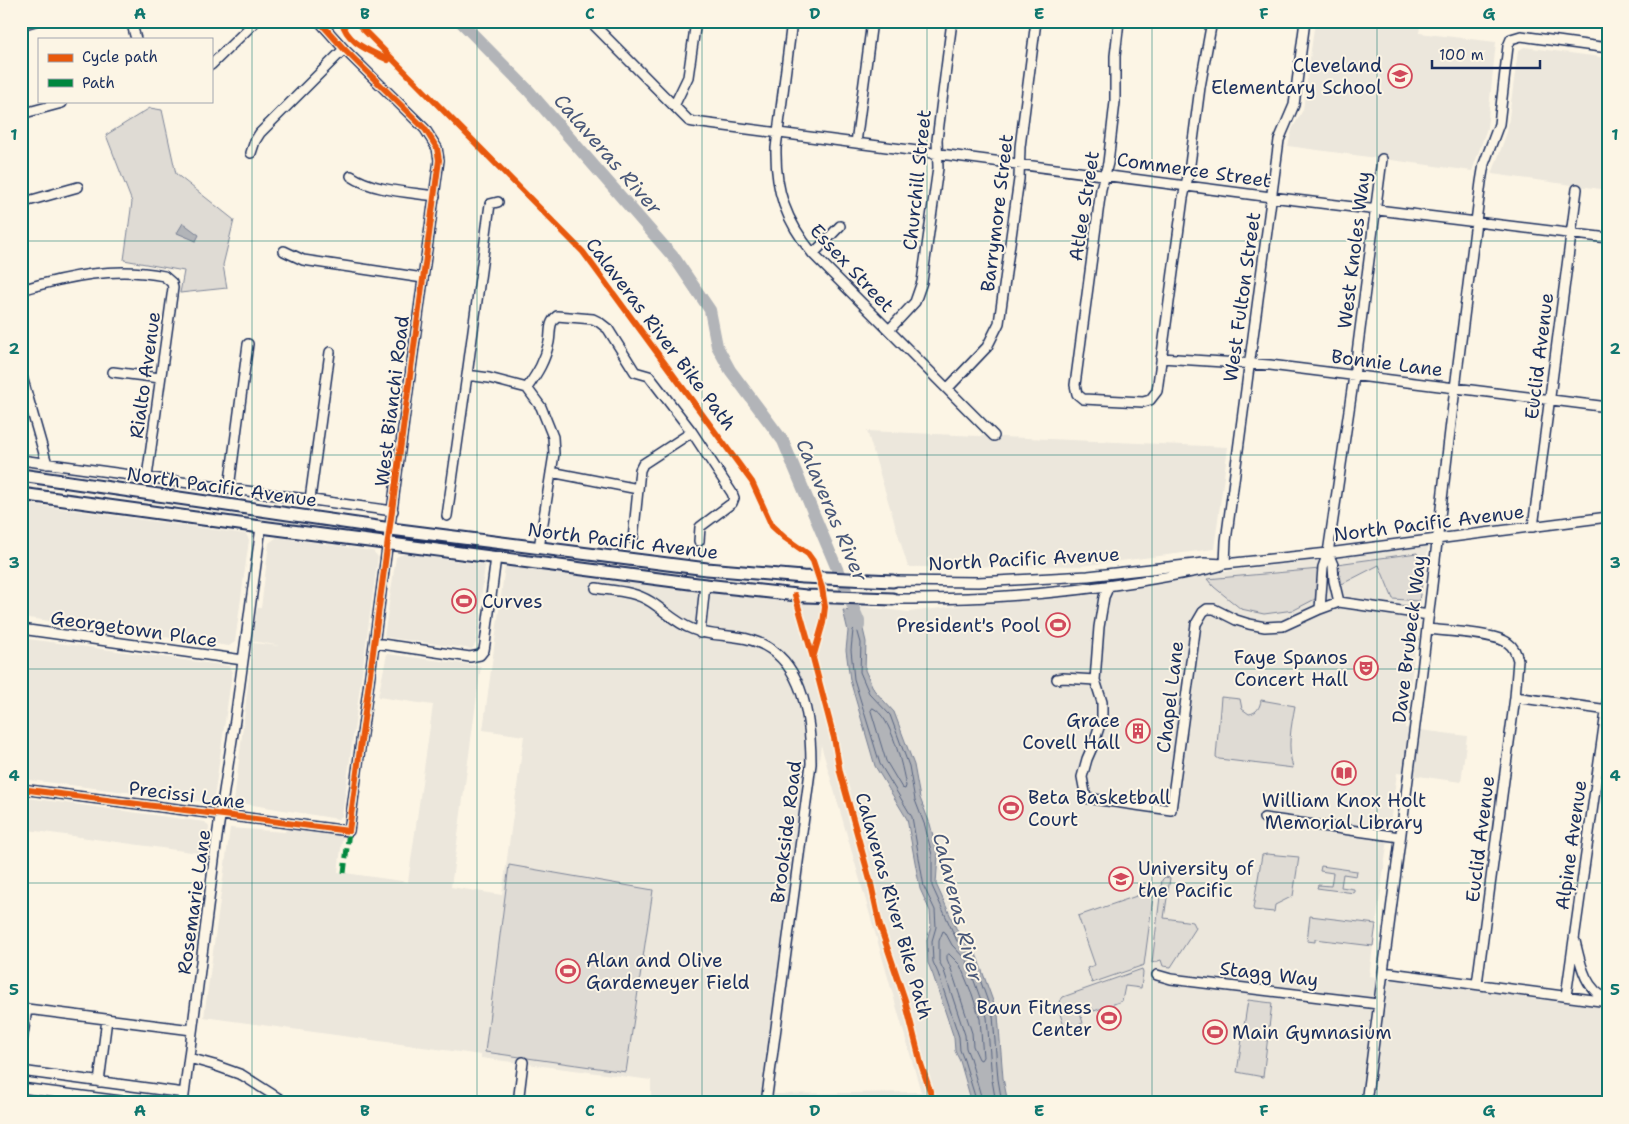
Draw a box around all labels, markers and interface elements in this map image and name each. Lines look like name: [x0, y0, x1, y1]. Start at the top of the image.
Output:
text: A: [134, 3, 146, 24]
text: B: [360, 3, 370, 24]
text: C: [585, 3, 595, 24]
text: D: [809, 3, 821, 24]
text: E: [1034, 3, 1044, 24]
text: F: [1259, 3, 1269, 24]
text: G: [1483, 3, 1496, 24]
legend: [38, 38, 212, 102]
scale bar: [1432, 38, 1539, 70]
text: 100 m: [1439, 45, 1484, 65]
text: Cycle path: [82, 47, 158, 67]
place label: Cleveland Elementary School: [1211, 53, 1382, 100]
school or university icon: Cleveland Elementary School: [1387, 63, 1413, 89]
text: Path: [82, 73, 115, 93]
water label: Calaveras River: [548, 88, 668, 221]
street label: Churchill Street: [897, 108, 937, 252]
text: 1: [10, 124, 18, 145]
text: 1: [1611, 124, 1619, 145]
street label: Barrymore Street: [975, 133, 1019, 293]
street label: Commerce Street: [1115, 147, 1273, 193]
street label: Atlee Street: [1063, 149, 1105, 263]
street label: West Knoles Way: [1332, 170, 1376, 330]
street label: West Fulton Street: [1218, 210, 1266, 384]
street label: Essex Street: [804, 218, 900, 318]
street label: Calaveras River Bike Path: [580, 233, 742, 435]
street label: Euclid Avenue: [1519, 291, 1559, 421]
street label: Rialto Avenue: [124, 310, 166, 440]
street label: West Bianchi Road: [369, 314, 415, 488]
text: 2: [8, 338, 20, 359]
text: 2: [1609, 338, 1621, 359]
street label: Bonnie Lane: [1330, 344, 1444, 382]
water label: Calaveras River: [790, 435, 874, 586]
street label: North Pacific Avenue: [125, 461, 319, 513]
street label: North Pacific Avenue: [1332, 499, 1526, 547]
street label: North Pacific Avenue: [526, 517, 720, 565]
street label: North Pacific Avenue: [928, 541, 1120, 577]
text: 3: [8, 552, 20, 573]
text: 3: [1609, 552, 1621, 573]
street label: Dave Brubeck Way: [1386, 554, 1432, 724]
sports icon: Curves: [451, 588, 477, 614]
place label: Curves: [482, 589, 543, 614]
street label: Georgetown Place: [49, 605, 219, 653]
sports icon: President's Pool: [1045, 612, 1071, 638]
place label: President's Pool: [896, 613, 1040, 638]
street label: Chapel Lane: [1151, 640, 1189, 754]
place label: Faye Spanos Concert Hall: [1234, 645, 1348, 692]
theatre icon: Faye Spanos Concert Hall: [1353, 655, 1379, 681]
place label: Grace Covell Hall: [1022, 708, 1120, 755]
building icon: Grace Covell Hall: [1125, 718, 1151, 744]
street label: Brookside Road: [765, 759, 807, 905]
library icon: William Knox Holt Memorial Library: [1331, 760, 1357, 786]
text: 4: [8, 765, 20, 786]
text: 4: [1609, 765, 1621, 786]
street label: Euclid Avenue: [1460, 774, 1500, 904]
street label: Precissi Lane: [127, 775, 247, 815]
street label: Alpine Avenue: [1550, 778, 1592, 912]
place label: Beta Basketball Court: [1028, 785, 1171, 832]
place label: William Knox Holt Memorial Library: [1262, 788, 1426, 835]
street label: Calaveras River Bike Path: [850, 790, 938, 1022]
sports icon: Beta Basketball Court: [998, 795, 1024, 821]
street label: Rosemarie Lane: [171, 828, 217, 976]
water label: Calaveras River: [927, 830, 989, 985]
place label: University of the Pacific: [1138, 856, 1255, 903]
school or university icon: University of the Pacific: [1108, 866, 1134, 892]
place label: Alan and Olive Gardemeyer Field: [586, 948, 750, 995]
street label: Stagg Way: [1218, 956, 1320, 992]
sports icon: Alan and Olive Gardemeyer Field: [555, 958, 581, 984]
text: 5: [9, 979, 19, 1000]
text: 5: [1610, 979, 1620, 1000]
place label: Baun Fitness Center: [976, 995, 1092, 1042]
sports icon: Baun Fitness Center: [1096, 1005, 1122, 1031]
sports icon: Main Gymnasium: [1202, 1019, 1228, 1045]
place label: Main Gymnasium: [1232, 1020, 1392, 1045]
text: A: [134, 1100, 146, 1121]
text: B: [360, 1100, 370, 1121]
text: C: [585, 1100, 595, 1121]
text: D: [809, 1100, 821, 1121]
text: E: [1034, 1100, 1044, 1121]
text: F: [1259, 1100, 1269, 1121]
text: G: [1483, 1100, 1496, 1121]

